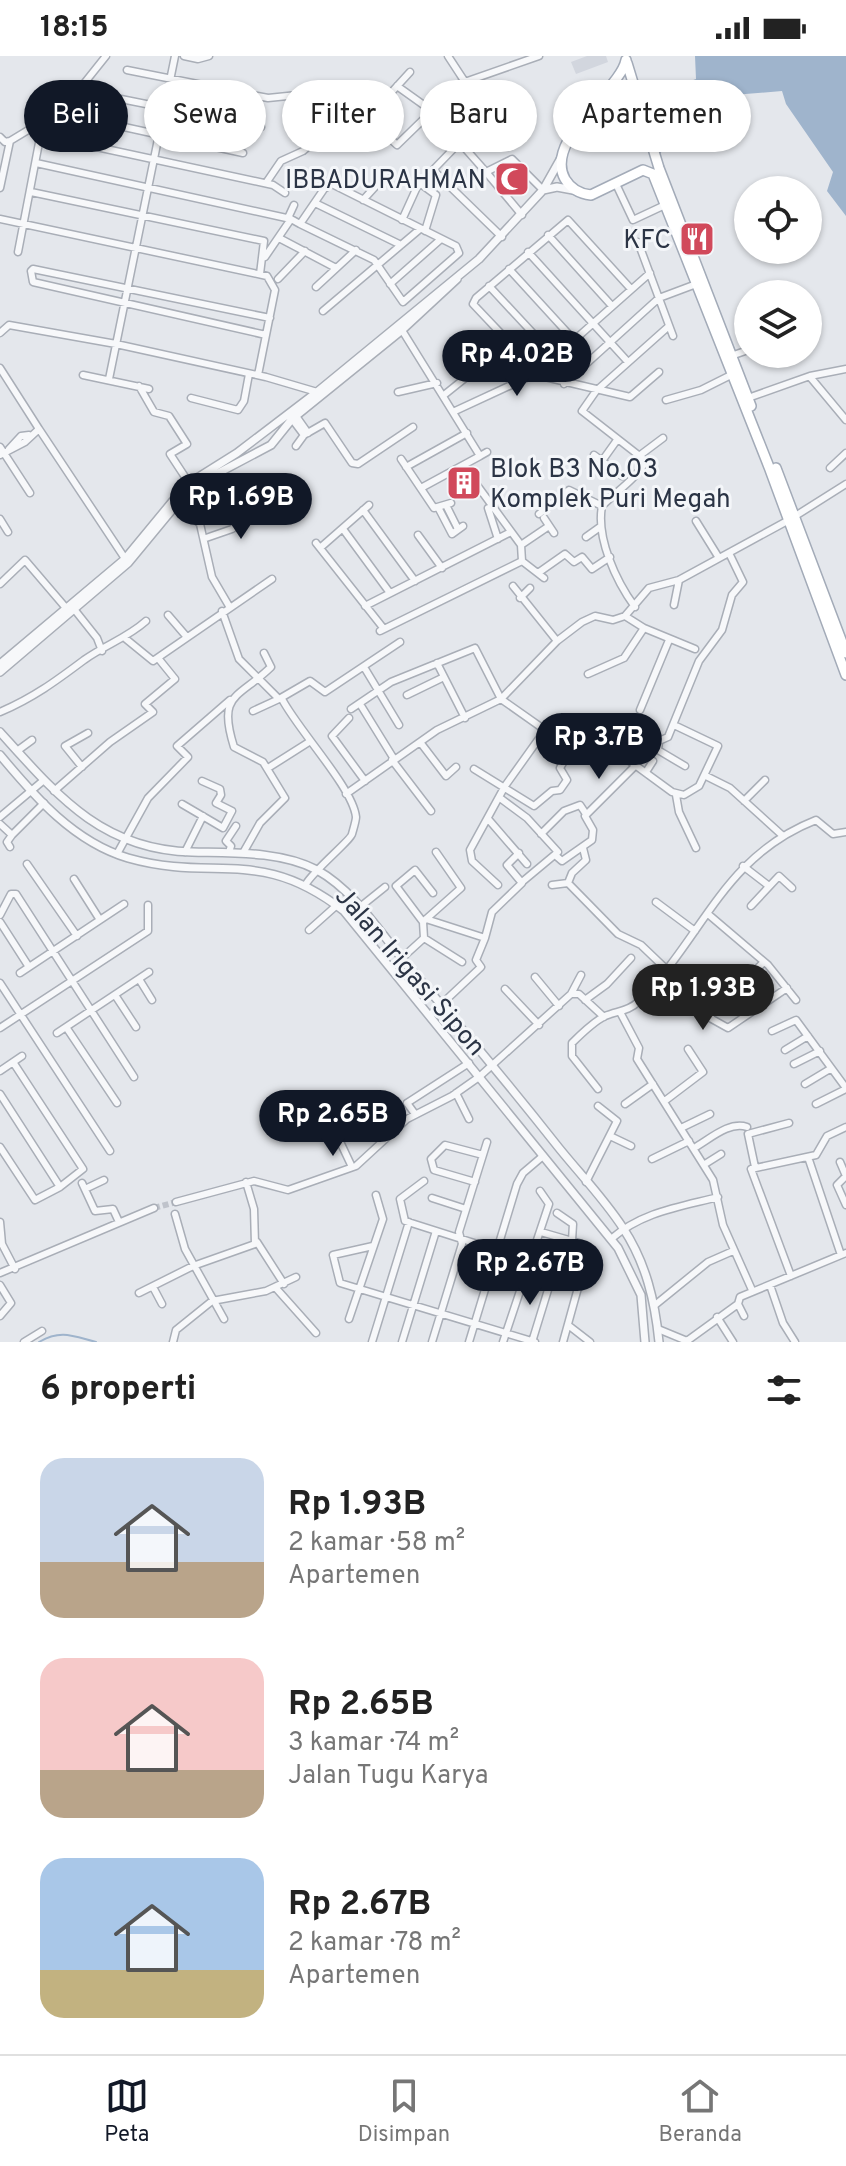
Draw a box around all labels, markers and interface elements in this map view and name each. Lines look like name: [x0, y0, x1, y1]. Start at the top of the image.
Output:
text: 18:15: [40, 10, 109, 47]
chip: Beli: [24, 80, 128, 152]
chip: Sewa: [144, 80, 266, 152]
chip: Filter: [282, 80, 404, 152]
chip: Baru: [420, 80, 537, 152]
chip: Apartemen: [553, 80, 751, 152]
mosque icon: IBBADURAHMAN: [493, 160, 531, 198]
place label: IBBADURAHMAN: [285, 165, 486, 198]
map controls: [734, 176, 822, 368]
button: locate: [734, 176, 822, 264]
restaurant icon: KFC: [678, 220, 716, 258]
place label: KFC: [623, 225, 671, 258]
button: layers: [734, 280, 822, 368]
pin: Rp 4.02B: [434, 330, 600, 398]
text: Rp 4.02B: [460, 339, 574, 372]
place label: Blok B3 No.03 Komplek Puri Megah: [490, 454, 731, 517]
building icon: Blok B3 No.03 Komplek Puri Megah: [445, 464, 483, 502]
pin: Rp 1.69B: [158, 473, 324, 541]
text: Rp 1.69B: [188, 482, 294, 515]
pin: Rp 3.7B: [525, 713, 673, 781]
text: Rp 3.7B: [554, 722, 644, 755]
street label: Jalan Irigasi Sipon: [327, 881, 491, 1064]
pin: Rp 1.93B: [620, 964, 786, 1032]
text: Rp 1.93B: [650, 973, 756, 1006]
pin: Rp 2.65B: [250, 1090, 416, 1158]
text: Rp 2.65B: [277, 1099, 389, 1132]
pin: Rp 2.67B: [447, 1239, 613, 1307]
text: Rp 2.67B: [475, 1248, 585, 1281]
icon: filters: [762, 1368, 806, 1412]
text: 6 properti: [40, 1369, 196, 1412]
text: Rp 1.93B: [288, 1484, 426, 1527]
icon: home: [104, 1490, 200, 1586]
text: 2 kamar · 58 m²: [288, 1527, 465, 1560]
text: Apartemen: [288, 1560, 420, 1593]
text: Rp 2.65B: [288, 1684, 434, 1727]
icon: home: [104, 1690, 200, 1786]
text: 3 kamar · 74 m²: [288, 1727, 459, 1760]
text: Jalan Tugu Karya: [288, 1760, 488, 1793]
text: Rp 2.67B: [288, 1884, 431, 1927]
icon: home: [104, 1890, 200, 1986]
text: 2 kamar · 78 m²: [288, 1927, 461, 1960]
text: Apartemen: [288, 1960, 420, 1993]
tab: Peta: [104, 2074, 149, 2149]
tab: Disimpan: [358, 2074, 450, 2149]
tab: Beranda: [658, 2074, 742, 2149]

